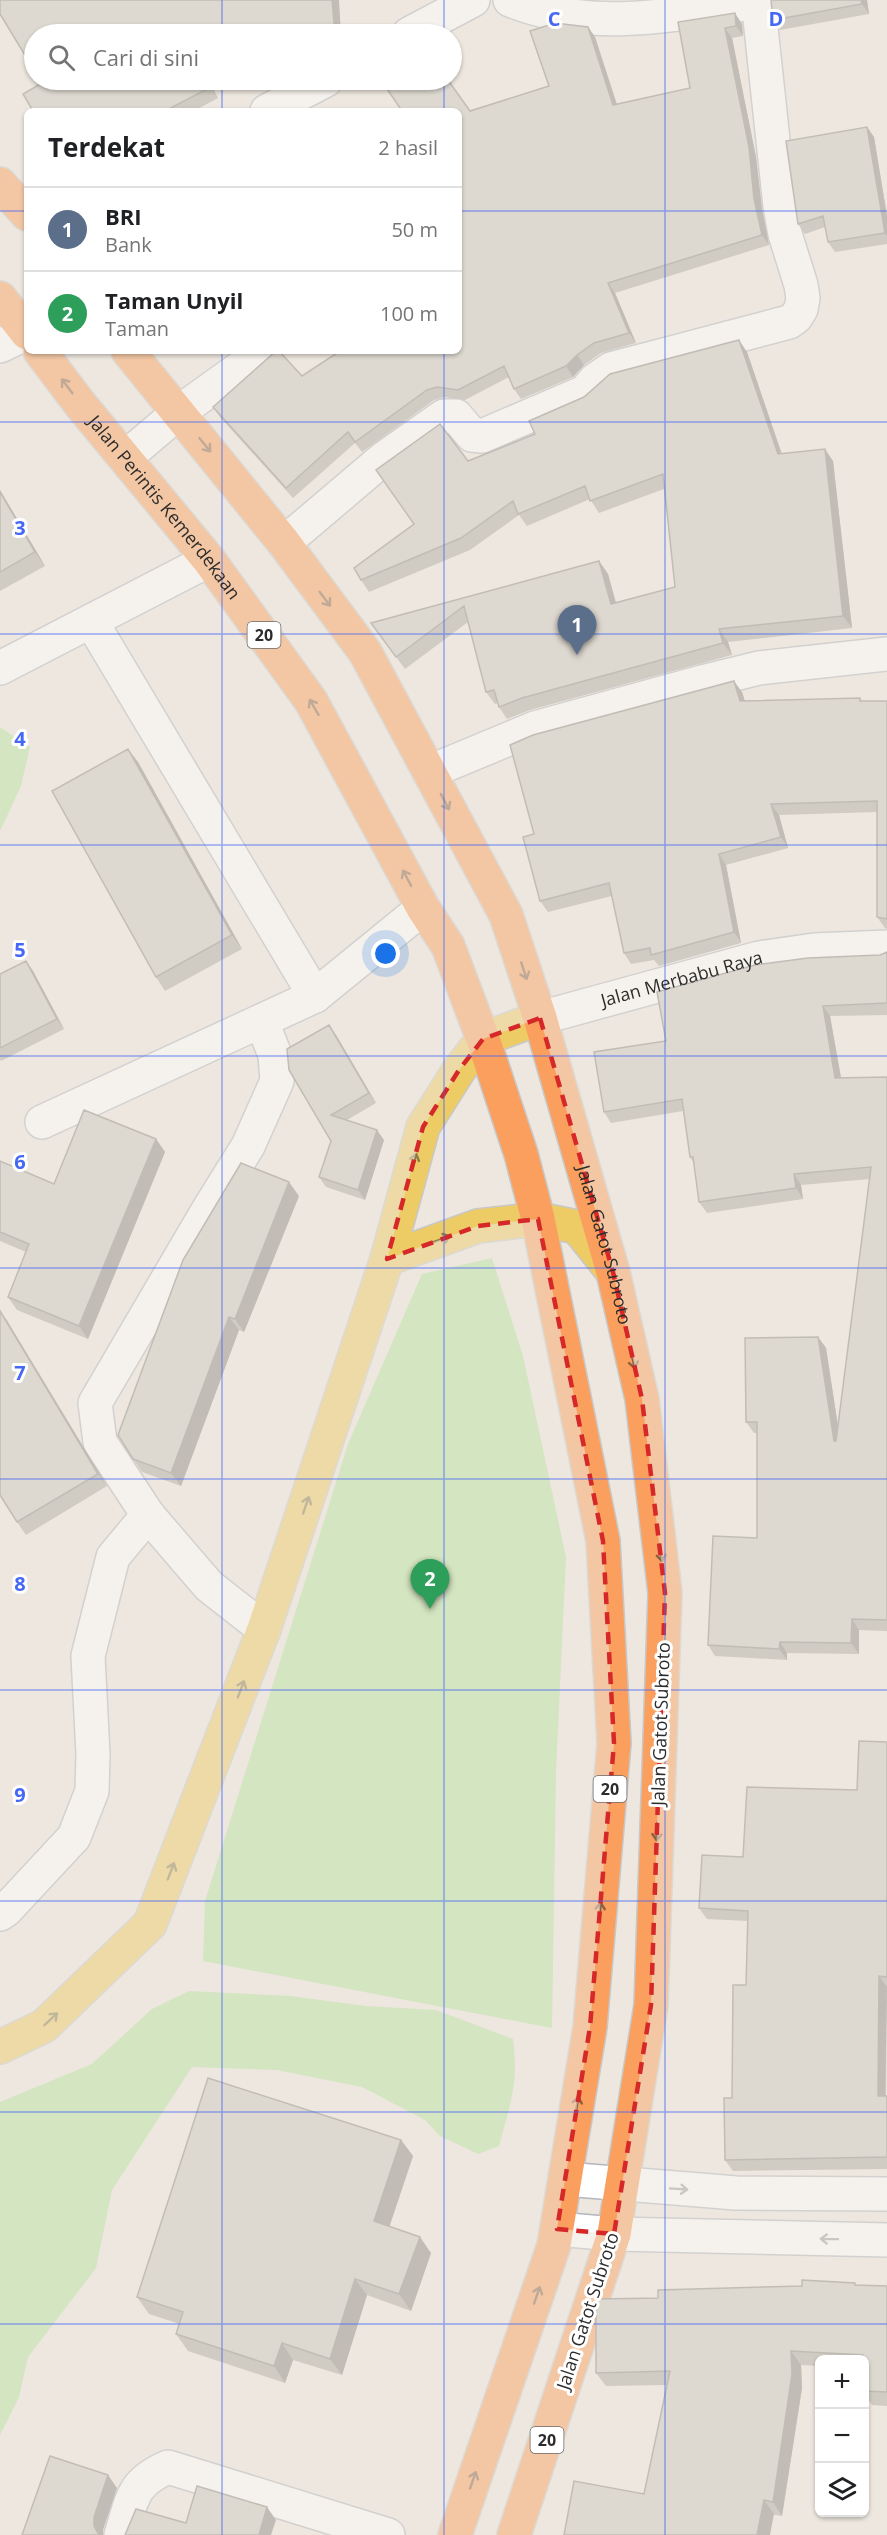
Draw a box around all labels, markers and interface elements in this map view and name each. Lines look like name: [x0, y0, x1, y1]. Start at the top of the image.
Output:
text: C: [548, 5, 561, 32]
text: D: [769, 5, 783, 32]
search box: [24, 24, 462, 90]
icon: search: [45, 41, 78, 74]
text: Cari di sini: [93, 42, 199, 72]
text: Terdekat: [48, 129, 165, 165]
text: 2 hasil: [378, 134, 438, 161]
text: BRI: [105, 201, 142, 231]
text: 1: [62, 216, 73, 243]
text: 50 m: [391, 216, 438, 243]
text: Bank: [105, 231, 152, 258]
text: Taman Unyil: [105, 285, 243, 315]
text: 2: [62, 300, 73, 327]
text: 100 m: [380, 300, 438, 327]
text: Taman: [105, 315, 169, 342]
one-way arrow: [60, 379, 73, 395]
street label: Jalan Perintis Kemerdekaan: [82, 408, 247, 604]
one-way arrow: [199, 437, 212, 453]
text: 3: [14, 514, 26, 541]
one-way arrow: [319, 590, 331, 606]
pin: 1: [558, 606, 596, 655]
road number: 20: [248, 622, 280, 648]
one-way arrow: [307, 699, 319, 716]
text: 4: [14, 725, 26, 752]
one-way arrow: [440, 793, 451, 811]
one-way arrow: [401, 870, 413, 887]
text: 5: [14, 936, 26, 963]
your location: [371, 939, 400, 968]
street label: Jalan Merbabu Raya: [596, 945, 765, 1012]
one-way arrow: [519, 961, 530, 980]
text: 6: [14, 1148, 26, 1175]
one-way arrow: [409, 1153, 420, 1172]
street label: Jalan Gatot Subroto: [571, 1160, 638, 1327]
one-way arrow: [432, 1232, 451, 1243]
one-way arrow: [628, 1350, 639, 1370]
text: 7: [14, 1359, 26, 1386]
one-way arrow: [301, 1496, 312, 1515]
one-way arrow: [655, 1543, 666, 1563]
pin: 2: [410, 1560, 450, 1609]
text: 8: [14, 1570, 26, 1597]
street label: Jalan Gatot Subroto: [645, 1642, 675, 1808]
one-way arrow: [236, 1680, 247, 1699]
road number: 20: [594, 1776, 626, 1802]
text: 9: [14, 1781, 26, 1808]
one-way arrow: [651, 1821, 663, 1841]
one-way arrow: [166, 1862, 177, 1880]
one-way arrow: [594, 1902, 605, 1922]
one-way arrow: [43, 2012, 58, 2026]
one-way arrow: [572, 2096, 583, 2115]
one-way arrow: [668, 2184, 688, 2195]
street label: Jalan Gatot Subroto: [550, 2229, 624, 2394]
one-way arrow: [819, 2233, 839, 2244]
one-way arrow: [532, 2286, 543, 2305]
map controls: [815, 2355, 869, 2517]
button: +: [815, 2355, 869, 2409]
button: −: [815, 2409, 869, 2463]
road number: 20: [530, 2427, 564, 2453]
button: layers: [815, 2463, 869, 2517]
one-way arrow: [469, 2471, 480, 2490]

